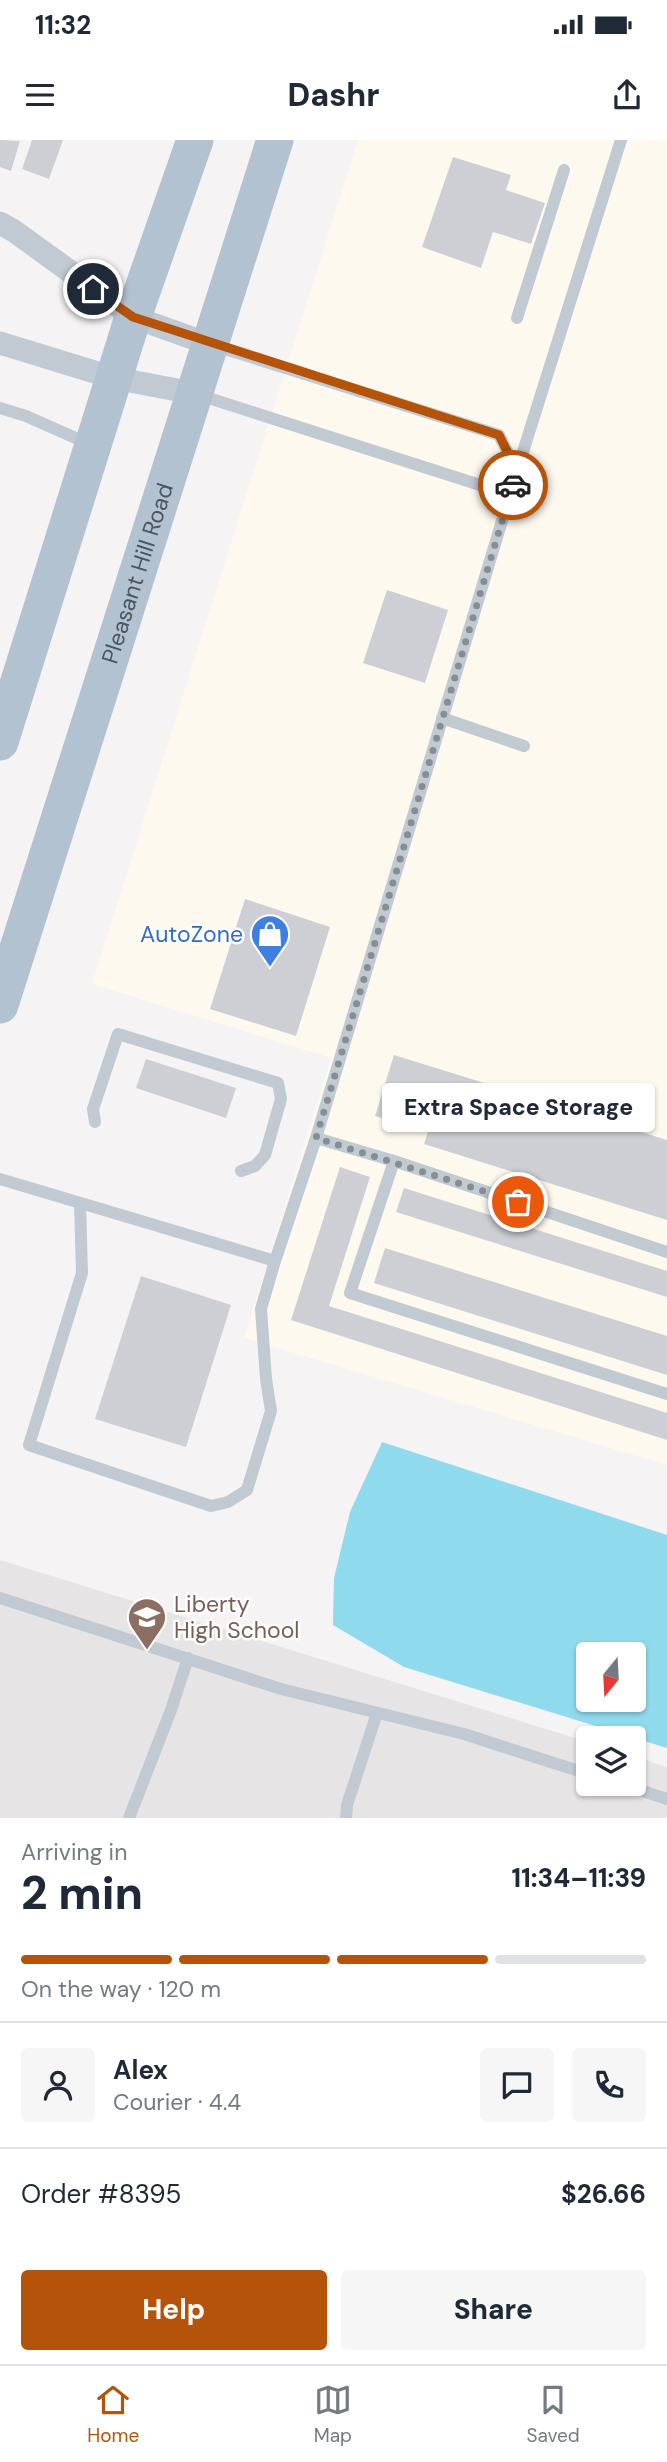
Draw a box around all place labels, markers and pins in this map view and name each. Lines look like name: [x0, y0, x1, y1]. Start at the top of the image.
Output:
pin: [63, 259, 123, 319]
shop icon: AutoZone: [249, 913, 291, 968]
place label: AutoZone: [140, 919, 243, 949]
callout: Extra Space Storage: [382, 1083, 654, 1132]
pin: [488, 1172, 548, 1232]
place label: Liberty High School: [174, 1589, 300, 1645]
school or university icon: Liberty High School: [126, 1596, 168, 1651]

